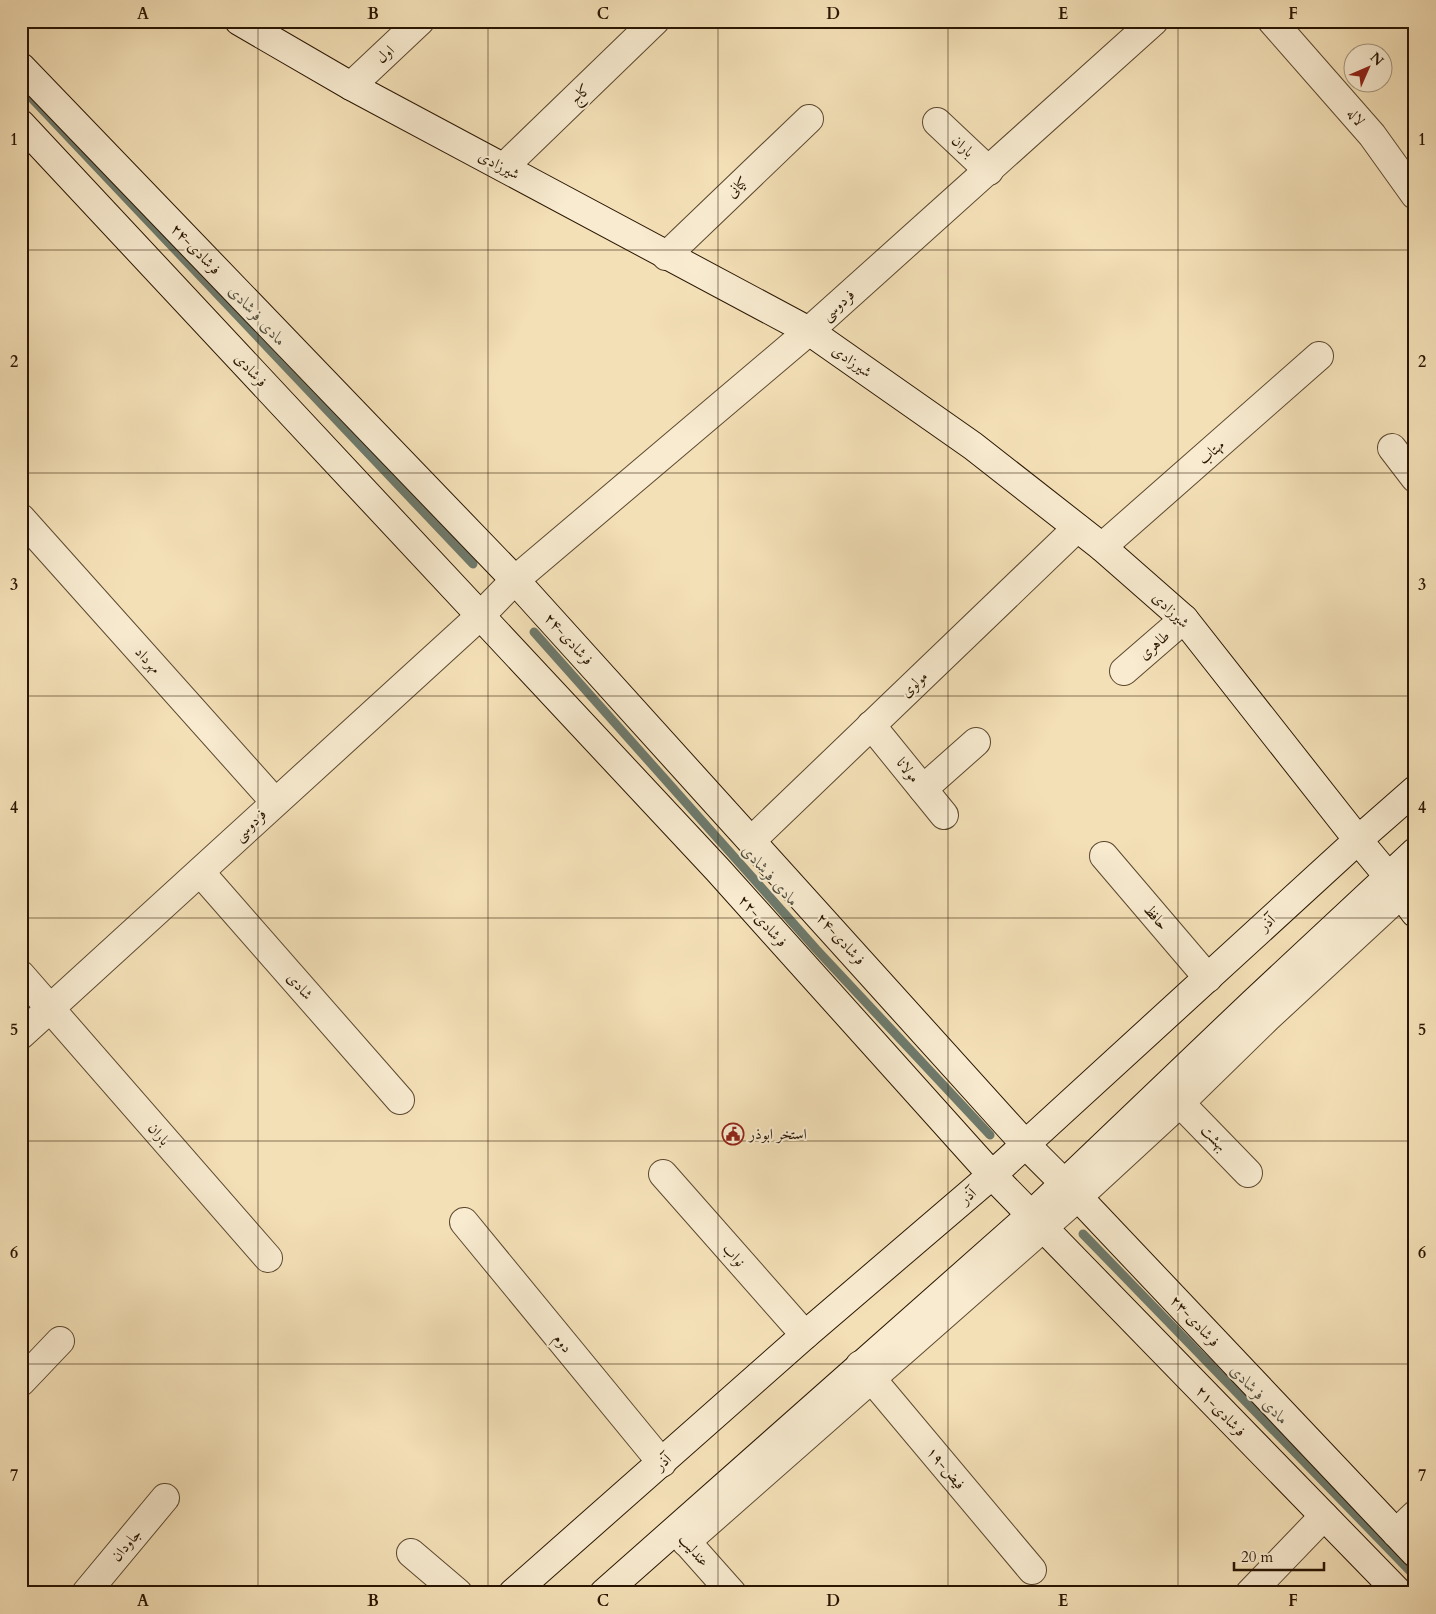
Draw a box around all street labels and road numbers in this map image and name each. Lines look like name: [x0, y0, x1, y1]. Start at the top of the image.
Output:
street label: اول: [371, 40, 399, 68]
street label: کاج: [565, 79, 597, 111]
street label: لاله: [1343, 104, 1369, 130]
street label: باران: [947, 130, 979, 162]
street label: شیرزادی: [475, 146, 523, 184]
street label: کیانی: [722, 172, 752, 202]
street label: ۲۴-فرشادی: [167, 219, 225, 279]
street label: فردوسی: [817, 285, 860, 326]
street label: شیرزادی: [828, 340, 876, 382]
street label: فرشادی: [230, 349, 272, 391]
street label: مهتاب: [1194, 435, 1229, 469]
street label: شیرزادی: [1148, 587, 1194, 633]
street label: ۲۴-فرشادی: [540, 609, 598, 669]
street label: طاهری: [1134, 626, 1174, 664]
street label: مهرداد: [131, 642, 166, 678]
street label: مولوی: [896, 666, 932, 702]
street label: مولانا: [892, 753, 924, 787]
street label: فردوسی: [229, 804, 271, 846]
street label: ۲۲-فرشادی: [734, 891, 792, 951]
street label: حافظ: [1139, 900, 1173, 934]
street label: ۲۴-فرشادی: [812, 909, 870, 969]
street label: آذر: [1253, 909, 1281, 937]
street label: شادی: [283, 968, 317, 1004]
street label: باران: [144, 1118, 175, 1150]
street label: بهشت: [1196, 1120, 1232, 1156]
street label: آذر: [954, 1182, 982, 1210]
street label: نواب: [718, 1239, 750, 1271]
street label: ۲۳-فرشادی: [1166, 1291, 1224, 1351]
street label: دوم: [547, 1329, 577, 1359]
street label: ۲۱-فرشادی: [1192, 1381, 1250, 1441]
street label: ۱۹-فیض: [922, 1442, 970, 1494]
street label: آذر: [649, 1448, 677, 1476]
street label: جاودان: [106, 1524, 146, 1566]
street label: عندلیب: [674, 1529, 714, 1571]

